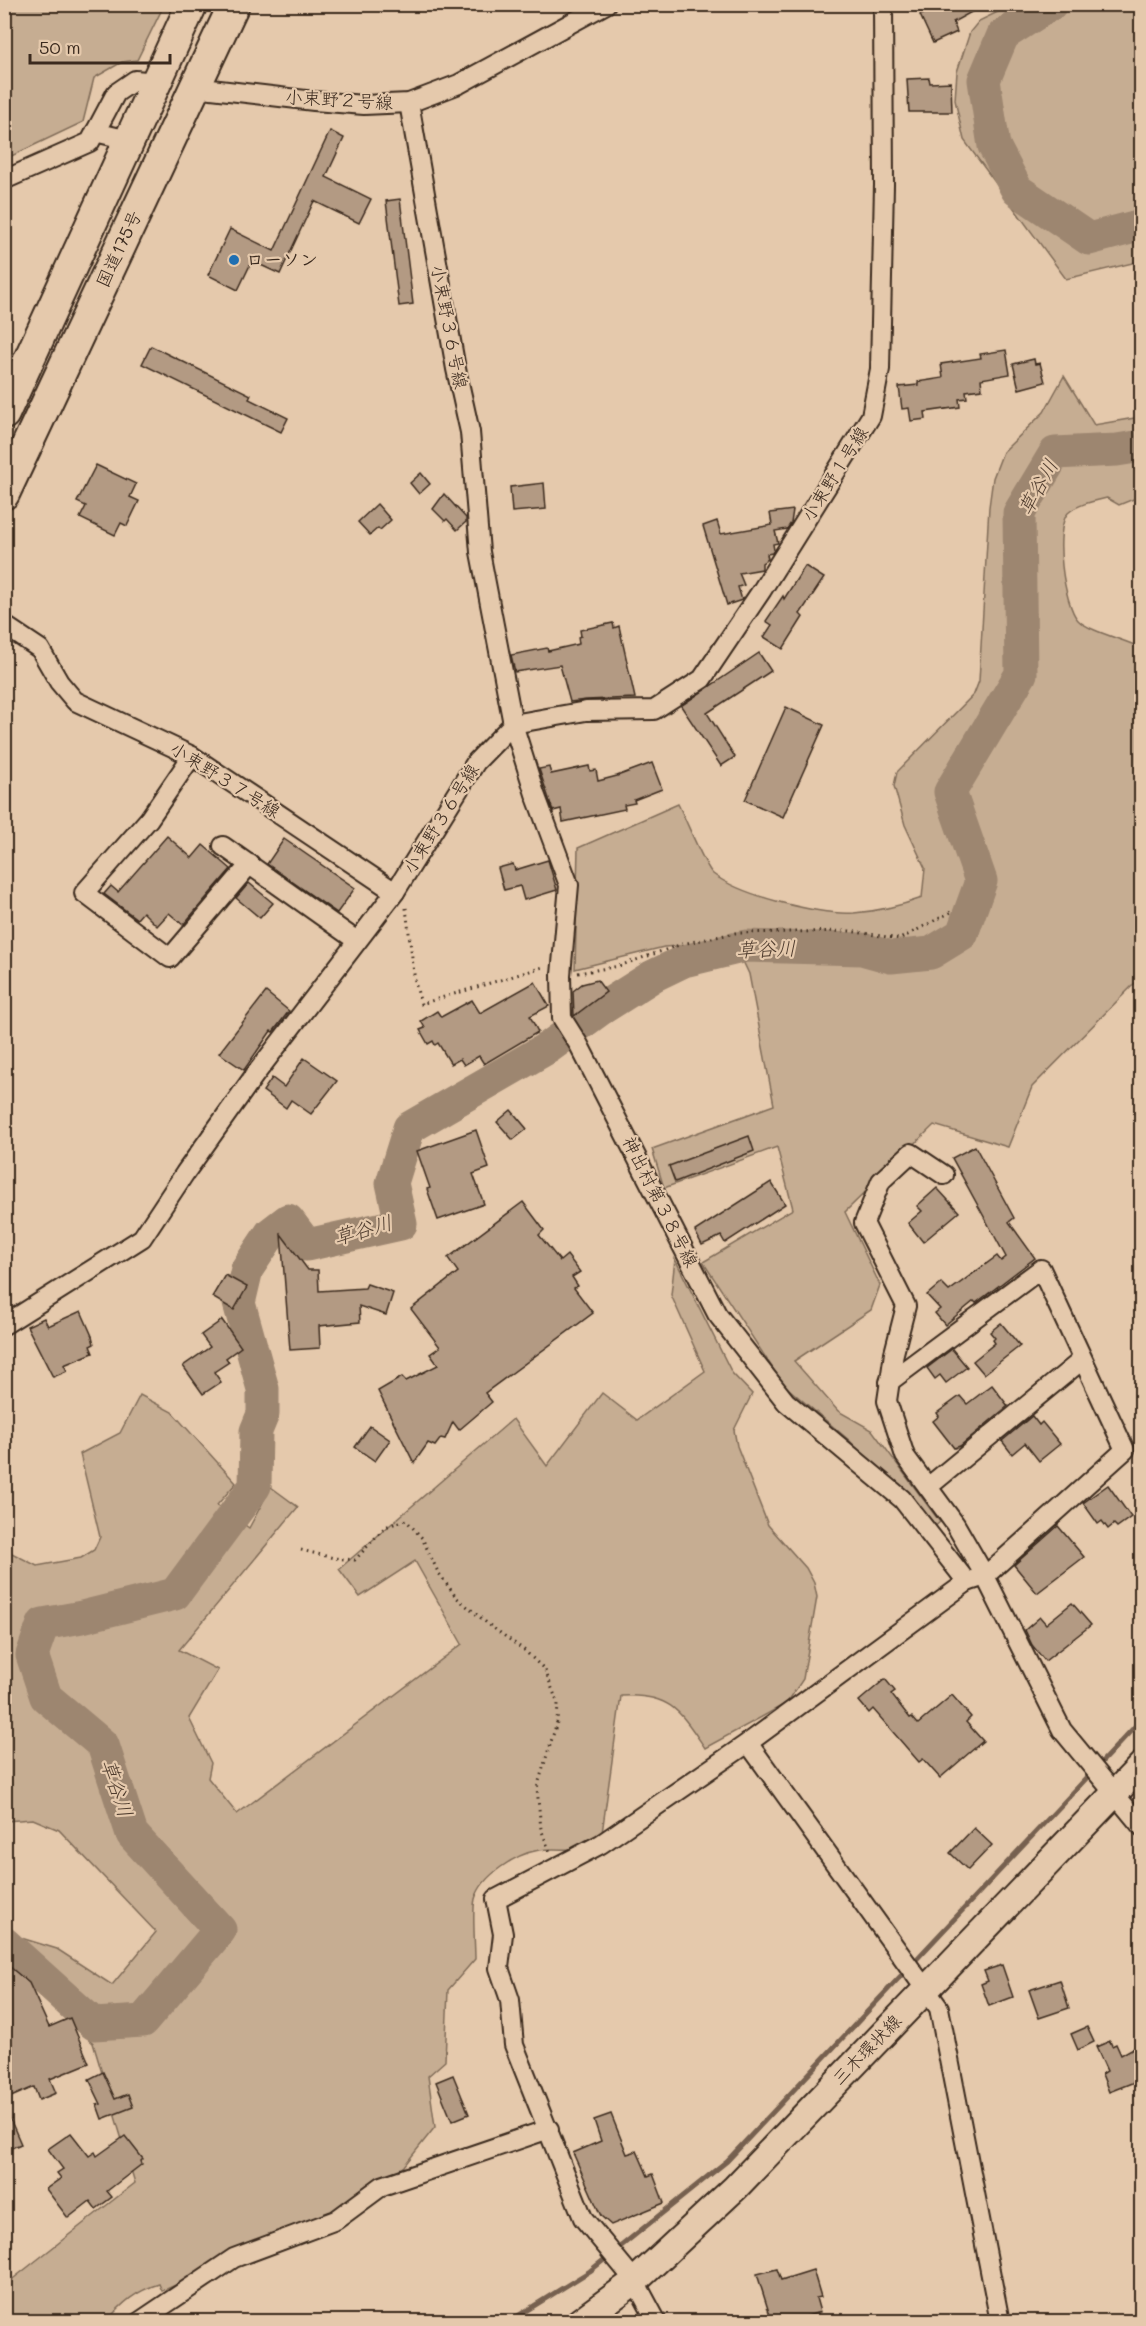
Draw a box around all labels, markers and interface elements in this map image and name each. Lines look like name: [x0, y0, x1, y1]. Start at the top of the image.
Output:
scale bar: [30, 27, 170, 65]
text: 50 m: [39, 35, 81, 59]
street label: 小束野２号線: [284, 84, 394, 114]
street label: 国道175号: [90, 206, 146, 291]
place label: ローソン: [246, 247, 318, 271]
marker: ローソン: [227, 253, 241, 267]
street label: 小束野３６号線: [426, 263, 474, 391]
street label: 小束野１号線: [795, 421, 873, 526]
water label: 草谷川: [1011, 454, 1063, 519]
street label: 小束野３７号線: [166, 736, 285, 823]
street label: 小束野３６号線: [397, 759, 484, 878]
water label: 草谷川: [736, 934, 796, 962]
street label: 神出村第３８号線: [618, 1132, 704, 1271]
water label: 草谷川: [330, 1208, 395, 1250]
water label: 草谷川: [96, 1755, 140, 1820]
street label: 三木環状線: [826, 2009, 906, 2090]

